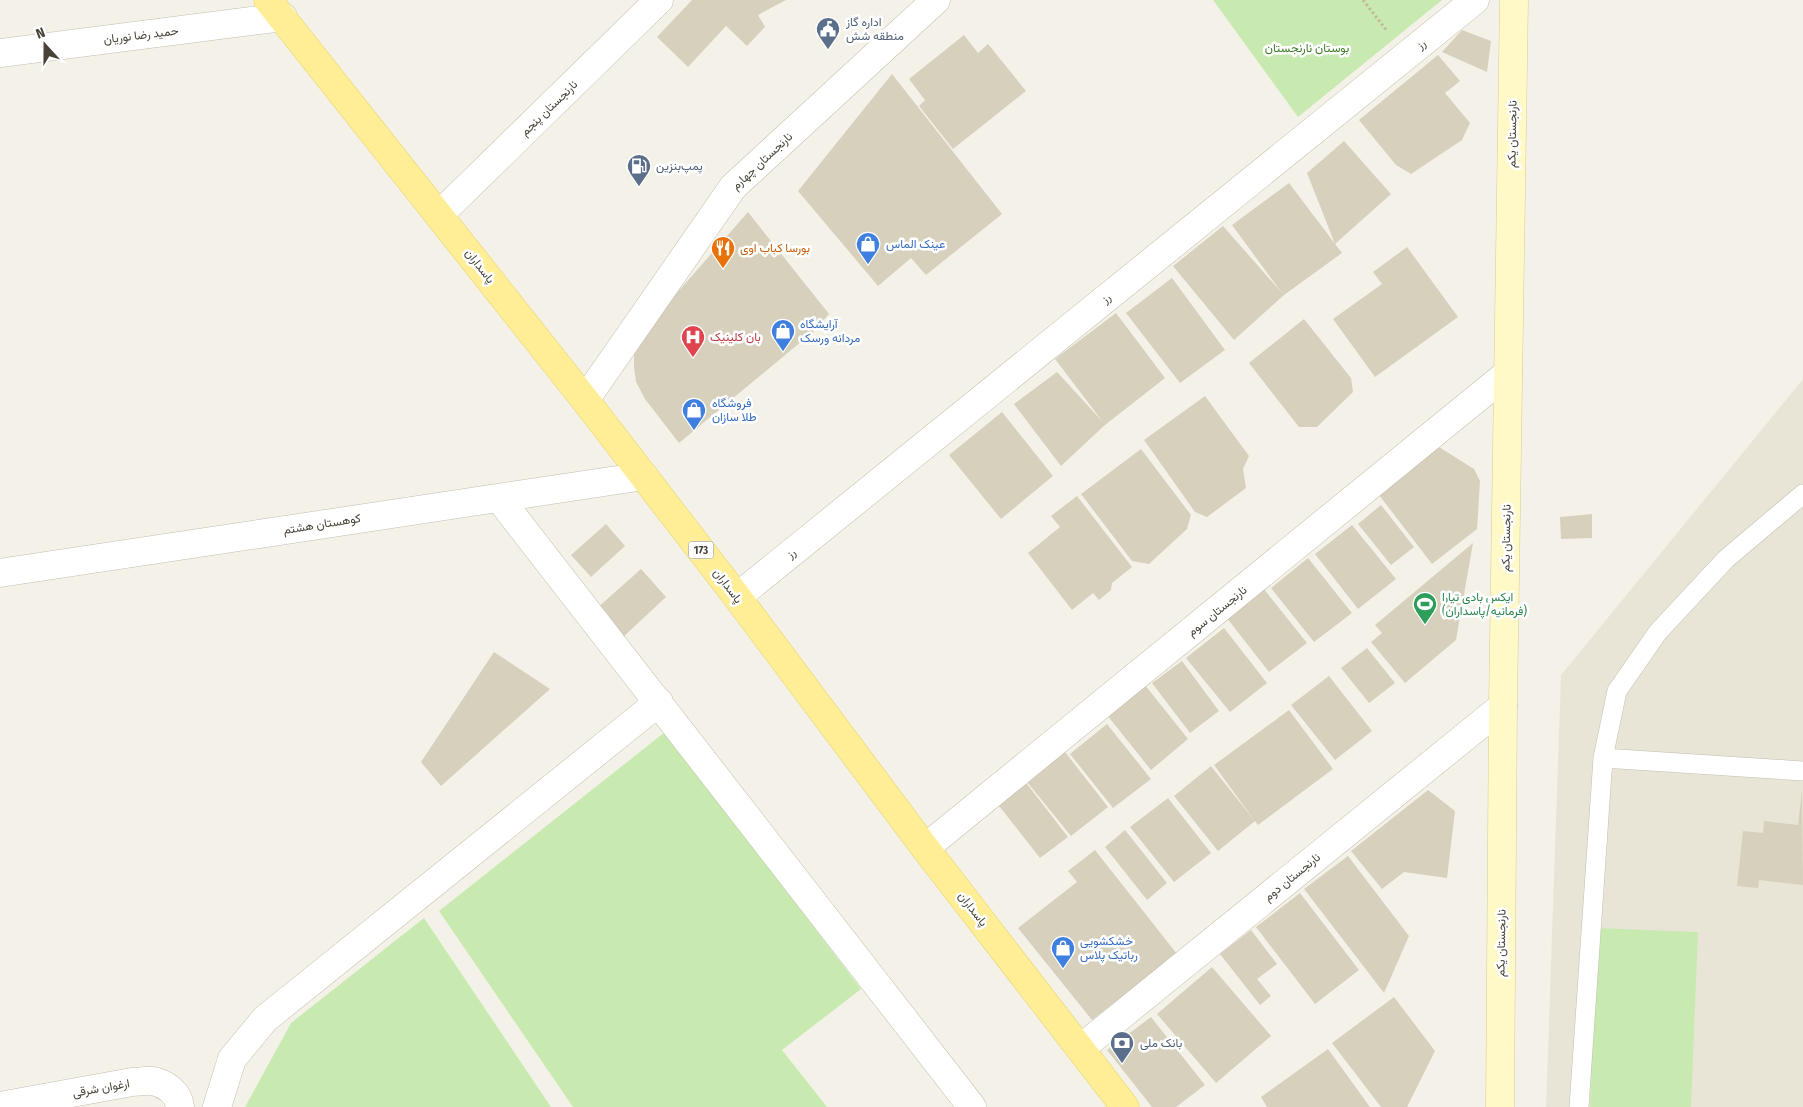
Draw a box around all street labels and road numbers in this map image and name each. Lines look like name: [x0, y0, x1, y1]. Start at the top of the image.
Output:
street label: حمید رضا نوریان: [103, 23, 179, 48]
street label: رز: [1413, 36, 1429, 53]
street label: نارنجستان پنجم: [518, 77, 581, 139]
street label: نارنجستان یکم: [1504, 100, 1521, 168]
street label: نارنجستان چهارم: [729, 129, 796, 193]
street label: پاسداران: [461, 246, 498, 287]
street label: رز: [1098, 290, 1114, 307]
street label: نارنجستان یکم: [1498, 504, 1515, 572]
street label: کوهستان هشتم: [282, 511, 362, 538]
road number: 173: [688, 542, 714, 558]
street label: رز: [783, 545, 799, 562]
street label: پاسداران: [710, 566, 746, 607]
street label: نارنجستان سوم: [1185, 583, 1250, 640]
street label: نارنجستان دوم: [1261, 850, 1324, 905]
street label: پاسداران: [954, 889, 991, 930]
street label: نارنجستان یکم: [1493, 909, 1510, 977]
street label: ارغوان شرقی: [71, 1076, 131, 1101]

